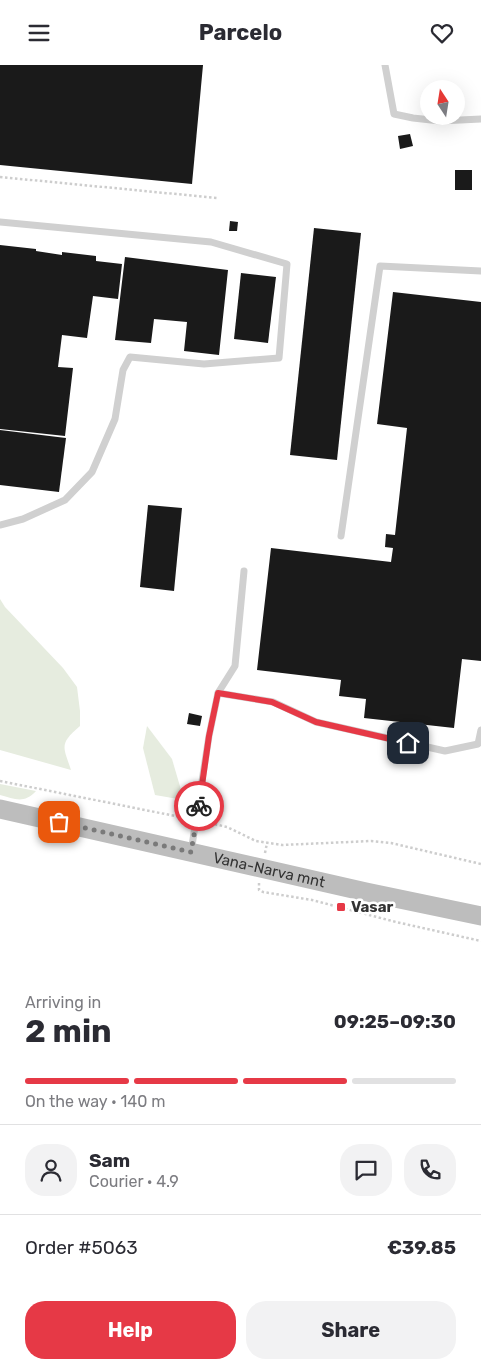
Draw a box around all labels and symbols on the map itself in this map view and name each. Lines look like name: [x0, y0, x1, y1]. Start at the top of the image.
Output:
north arrow: [420, 80, 465, 125]
pin: [387, 722, 429, 764]
courier: [174, 781, 224, 831]
pin: [38, 801, 80, 843]
street label: Vana-Narva mnt: [211, 849, 327, 891]
place label: Vasar: [351, 898, 393, 916]
marker: Vasar: [335, 901, 347, 913]

